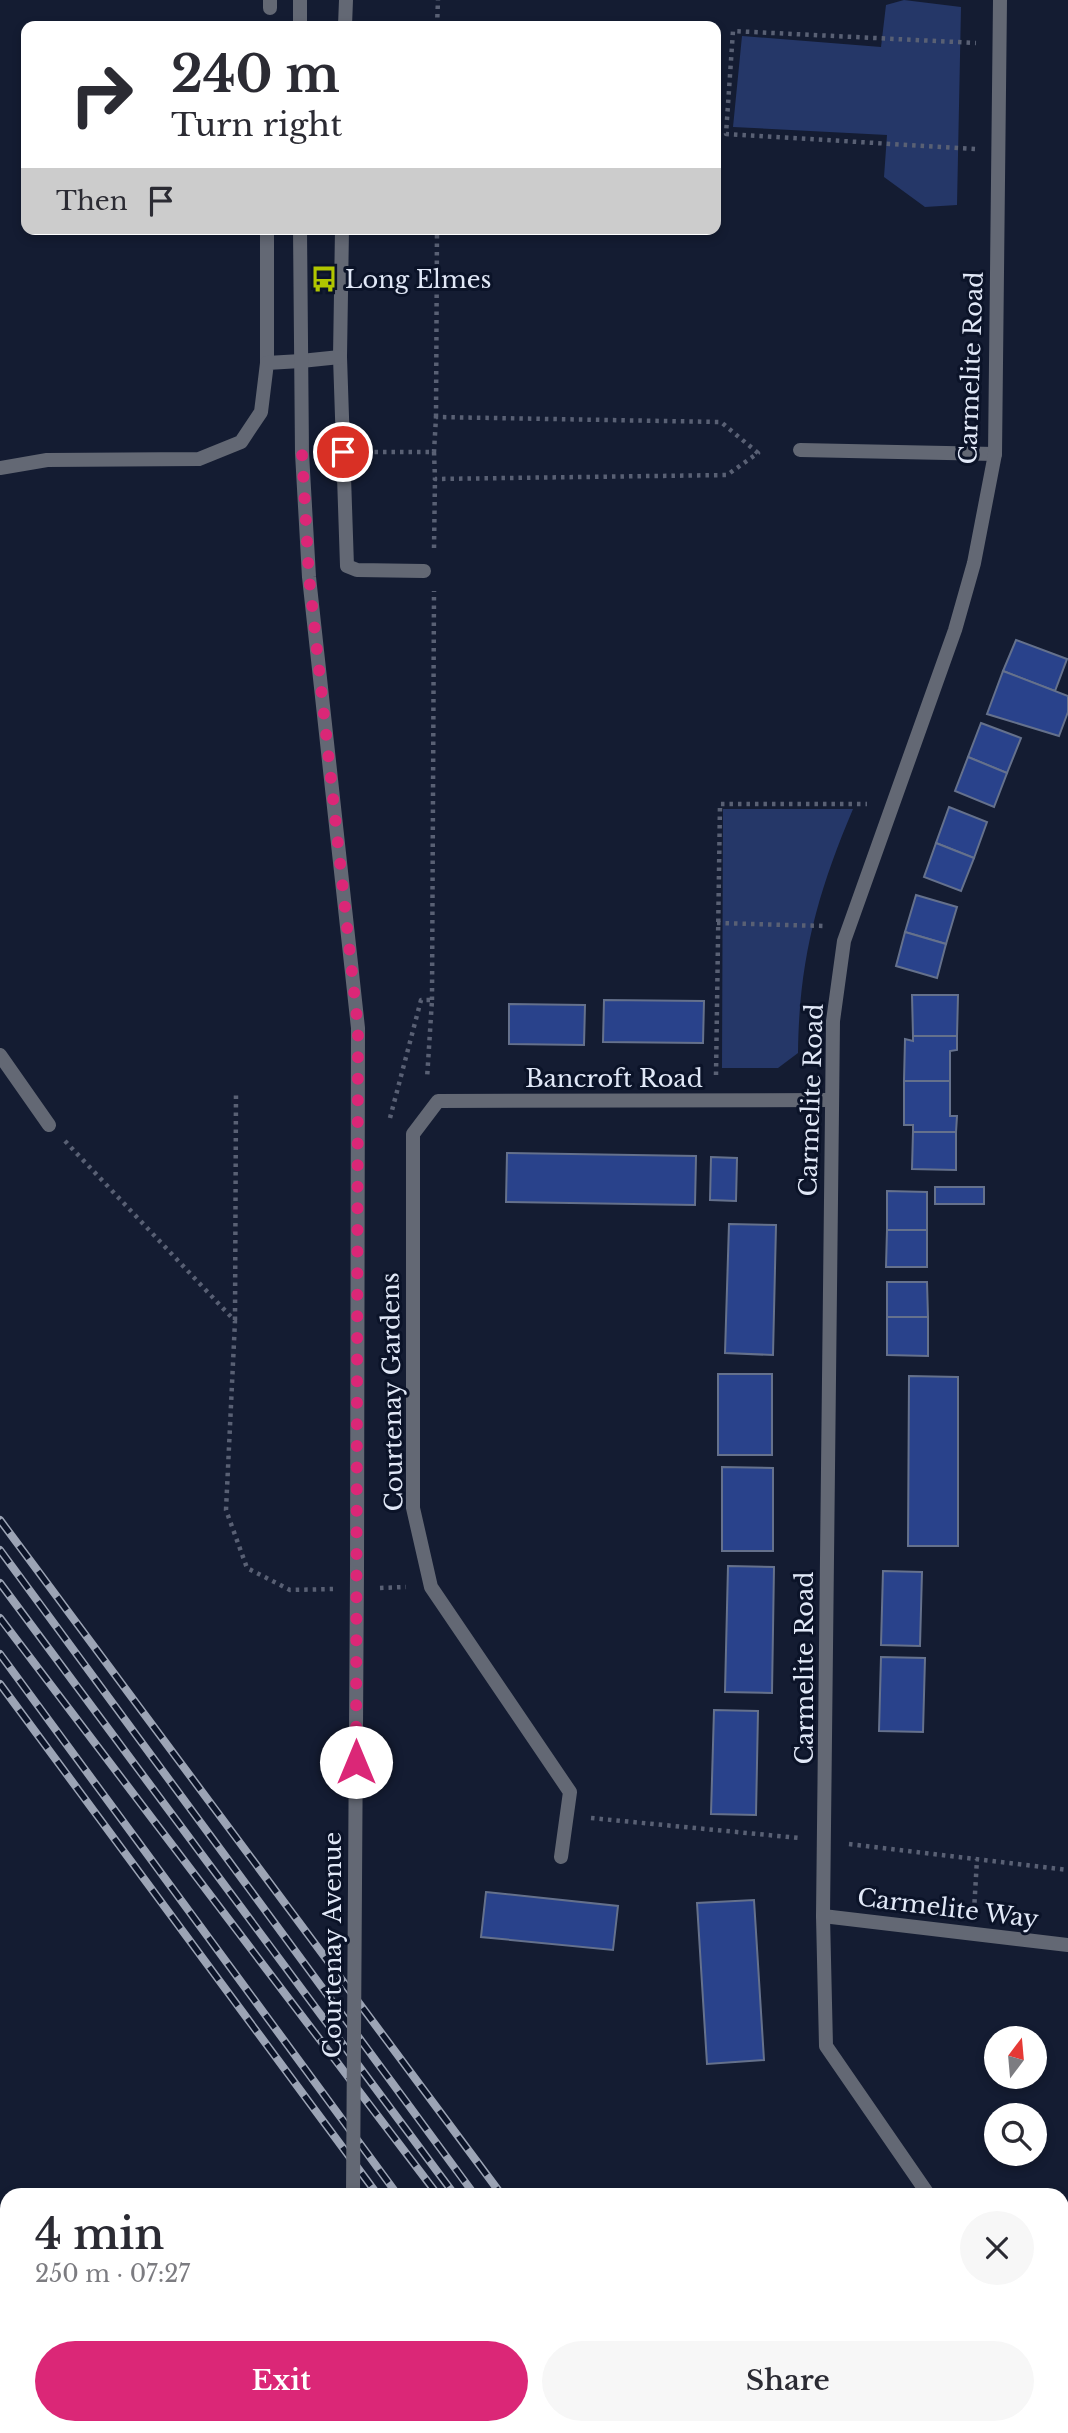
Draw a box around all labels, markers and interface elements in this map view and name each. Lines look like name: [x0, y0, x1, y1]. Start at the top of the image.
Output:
text: 240 m: [171, 44, 340, 105]
icon: right: [56, 49, 147, 140]
text: Turn right: [171, 105, 342, 145]
icon: arrive: [142, 182, 180, 220]
text: Then: [56, 185, 128, 217]
bus stop icon: Long Elmes: [309, 264, 339, 294]
place label: Long Elmes: [345, 265, 491, 294]
street label: Carmelite Road: [953, 271, 989, 465]
pin: [313, 422, 373, 482]
icon: arrive: [324, 433, 362, 471]
street label: Carmelite Road: [793, 1003, 829, 1197]
street label: Bancroft Road: [525, 1064, 703, 1093]
street label: Courtenay Gardens: [375, 1272, 409, 1512]
street label: Carmelite Road: [790, 1571, 819, 1765]
position arrow: [319, 1725, 393, 1799]
street label: Courtenay Avenue: [318, 1832, 347, 2058]
street label: Carmelite Way: [856, 1882, 1041, 1934]
north arrow: [984, 2026, 1046, 2090]
map controls: [984, 2026, 1047, 2166]
button: search: [984, 2103, 1047, 2166]
text: 4 min: [35, 2208, 164, 2260]
button: close: [960, 2211, 1034, 2285]
text: 250 m · 07:27: [35, 2260, 190, 2288]
button: Exit: [35, 2341, 528, 2421]
button: Share: [542, 2341, 1034, 2421]

